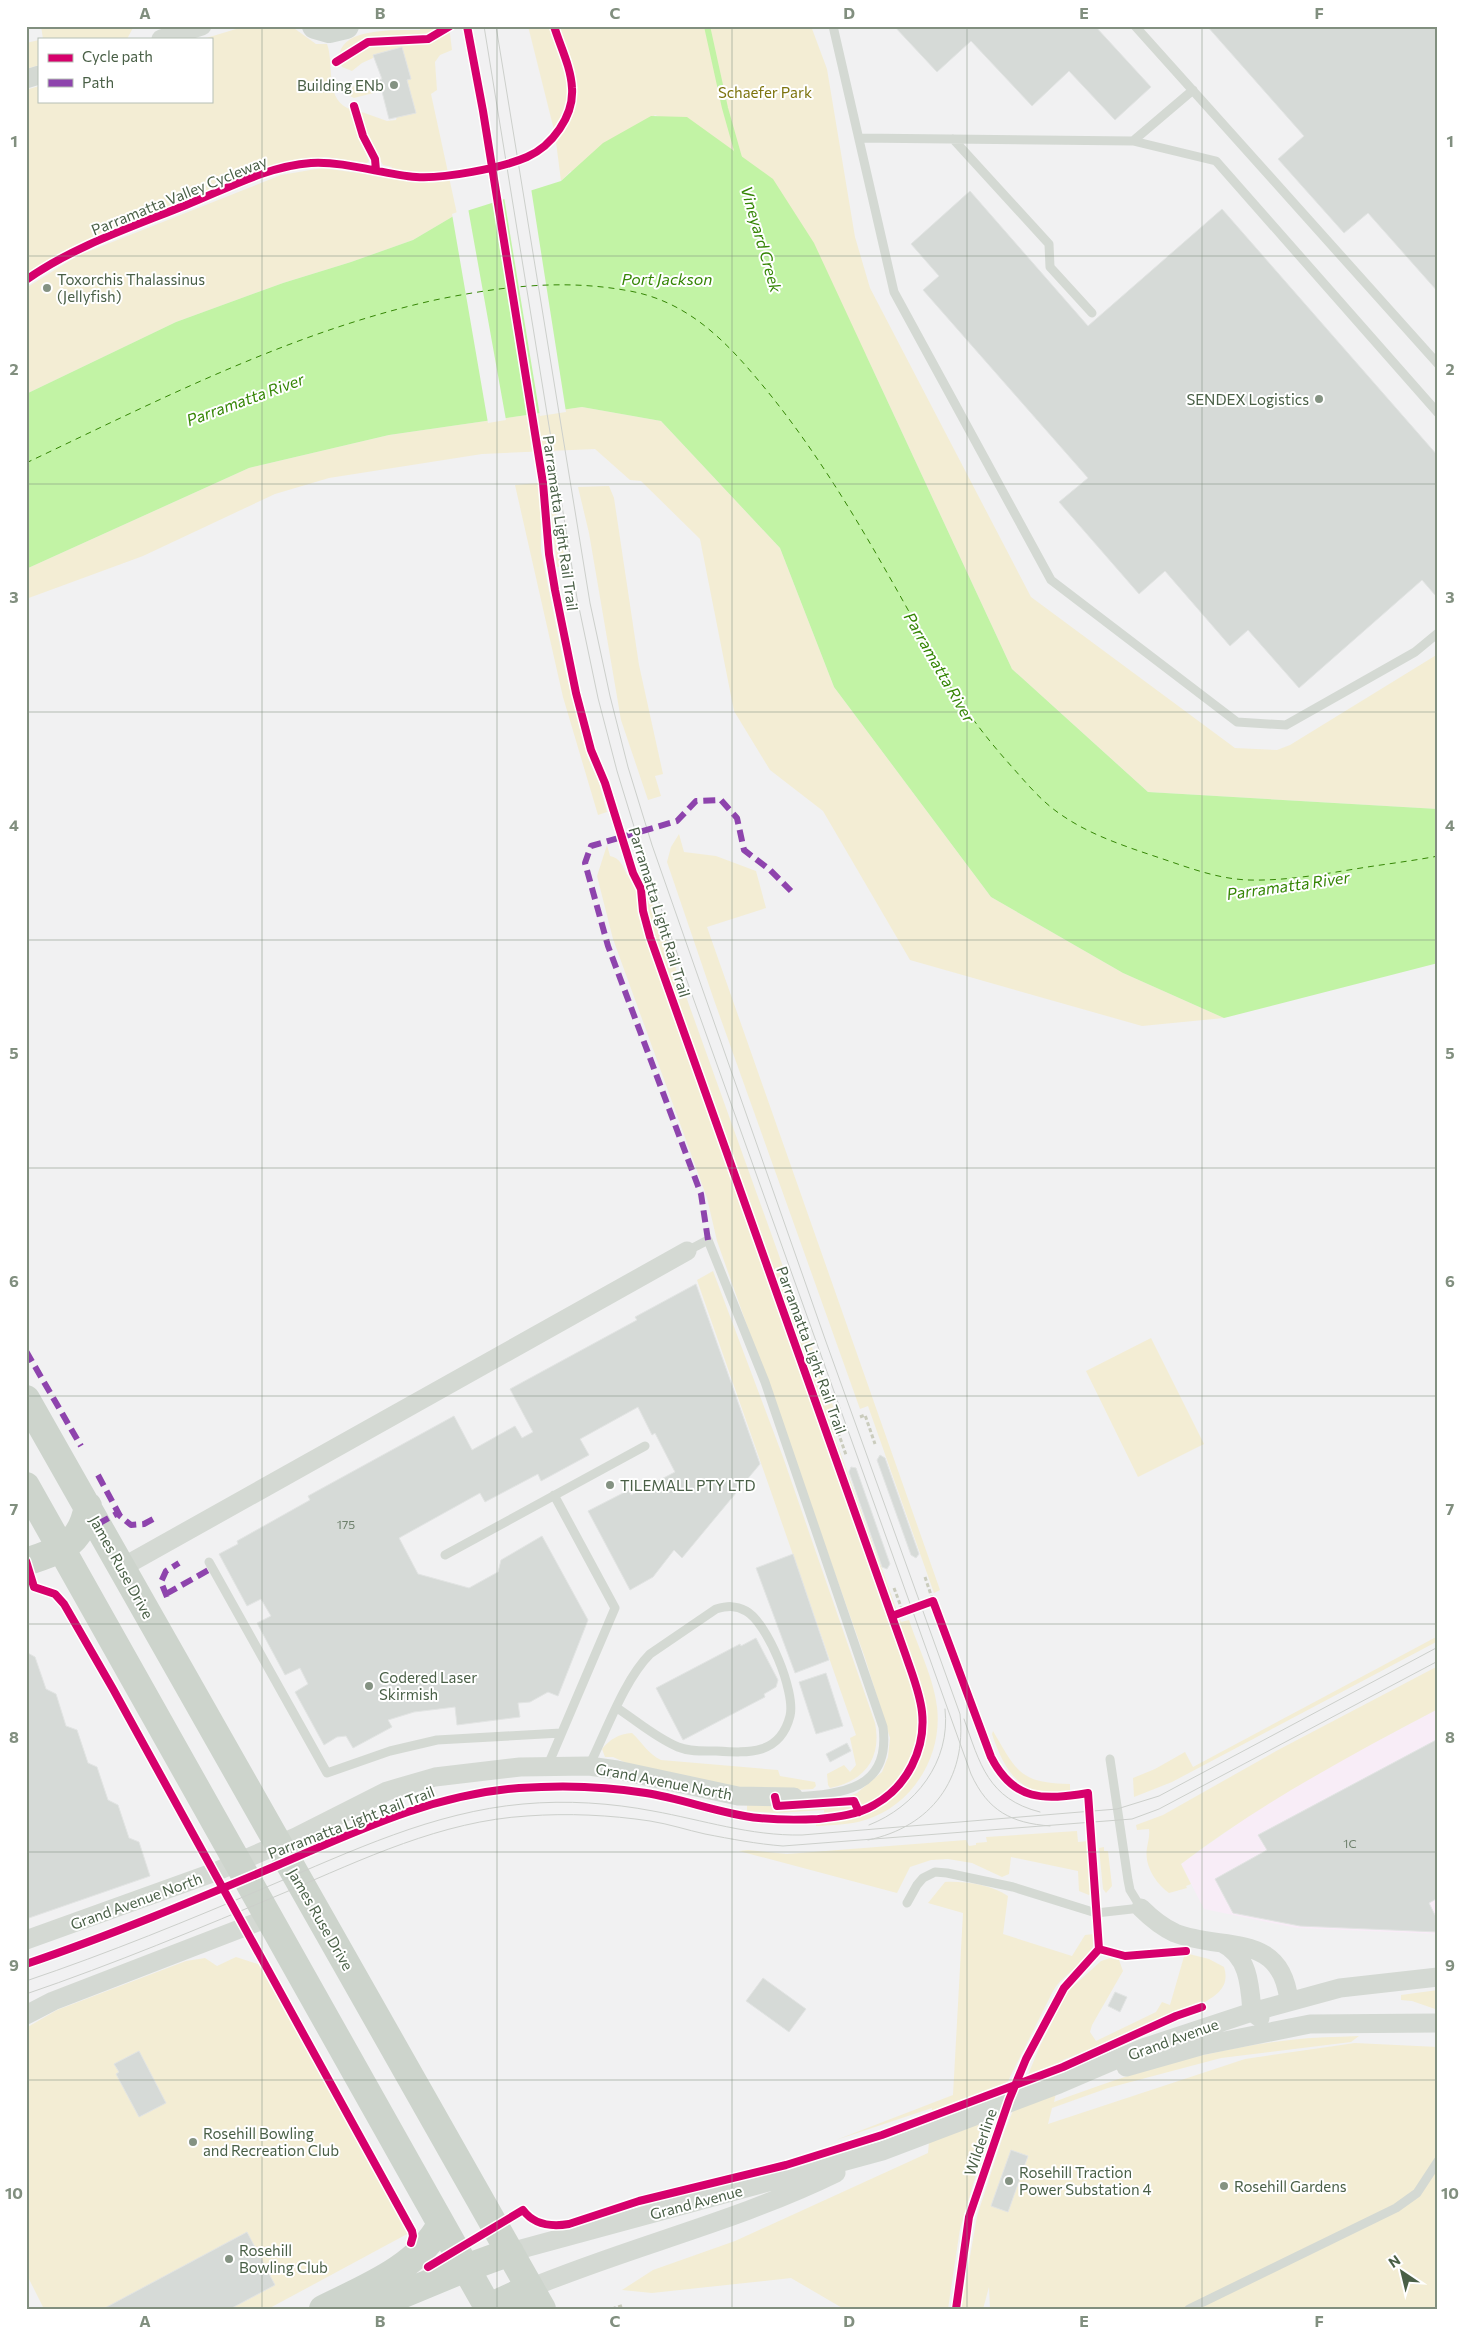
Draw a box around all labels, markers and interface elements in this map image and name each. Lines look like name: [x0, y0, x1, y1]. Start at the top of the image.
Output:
text: A: [139, 3, 151, 22]
text: B: [375, 3, 386, 22]
text: C: [610, 3, 621, 22]
text: D: [843, 3, 855, 22]
text: E: [1079, 3, 1089, 22]
text: F: [1314, 3, 1324, 22]
legend: [38, 38, 212, 102]
text: Cycle path: [82, 47, 153, 65]
text: Path: [82, 73, 114, 91]
place label: Building ENb: [297, 76, 384, 94]
marker: Building ENb: [388, 79, 400, 91]
park label: Schaefer Park: [718, 83, 812, 101]
text: 1: [10, 131, 18, 150]
text: 1: [1446, 131, 1454, 150]
street label: Parramatta Valley Cycleway: [89, 151, 270, 239]
water label: Vineyard Creek: [738, 183, 786, 295]
water label: Port Jackson: [622, 269, 712, 288]
place label: Toxorchis Thalassinus (Jellyfish): [57, 270, 205, 305]
marker: Toxorchis Thalassinus (Jellyfish): [41, 282, 53, 294]
text: 2: [9, 359, 19, 378]
text: 2: [1445, 359, 1455, 378]
water label: Parramatta River: [183, 369, 307, 429]
place label: SENDEX Logistics: [1186, 390, 1309, 408]
marker: SENDEX Logistics: [1313, 393, 1325, 405]
street label: Parramatta Light Rail Trail: [540, 434, 582, 612]
text: 3: [9, 587, 19, 606]
text: 3: [1445, 587, 1455, 606]
water label: Parramatta River: [901, 609, 980, 726]
text: 4: [9, 815, 19, 834]
text: 4: [1445, 815, 1455, 834]
street label: Parramatta Light Rail Trail: [625, 825, 695, 999]
water label: Parramatta River: [1225, 867, 1351, 903]
text: 5: [9, 1043, 19, 1062]
text: 5: [1445, 1043, 1455, 1062]
street label: Parramatta Light Rail Trail: [773, 1264, 851, 1436]
text: 6: [9, 1271, 19, 1290]
text: 6: [1445, 1271, 1455, 1290]
place label: TILEMALL PTY LTD: [620, 1476, 756, 1494]
marker: TILEMALL PTY LTD: [604, 1479, 616, 1491]
text: 7: [10, 1499, 19, 1518]
text: 7: [1446, 1499, 1455, 1518]
street label: James Ruse Drive: [86, 1512, 158, 1622]
house number: 175: [337, 1517, 355, 1531]
place label: Codered Laser Skirmish: [379, 1668, 477, 1703]
marker: Codered Laser Skirmish: [363, 1680, 375, 1692]
text: 8: [9, 1727, 19, 1746]
text: 8: [1445, 1727, 1455, 1746]
street label: Grand Avenue North: [594, 1759, 734, 1803]
street label: Parramatta Light Rail Trail: [265, 1782, 437, 1862]
house number: 1C: [1343, 1836, 1357, 1850]
street label: James Ruse Drive: [284, 1865, 358, 1973]
street label: Grand Avenue North: [68, 1869, 204, 1933]
text: 9: [9, 1955, 19, 1974]
text: 9: [1445, 1955, 1455, 1974]
street label: Grand Avenue: [1125, 2014, 1221, 2064]
street label: Wilderline: [960, 2106, 1000, 2178]
place label: Rosehill Bowling and Recreation Club: [203, 2124, 339, 2159]
marker: Rosehill Bowling and Recreation Club: [187, 2136, 199, 2148]
place label: Rosehill Traction Power Substation 4: [1019, 2163, 1151, 2198]
marker: Rosehill Traction Power Substation 4: [1003, 2175, 1015, 2187]
place label: Rosehill Gardens: [1234, 2177, 1347, 2195]
marker: Rosehill Gardens: [1218, 2180, 1230, 2192]
street label: Grand Avenue: [648, 2181, 744, 2223]
text: 10: [5, 2183, 23, 2202]
text: 10: [1441, 2183, 1459, 2202]
place label: Rosehill Bowling Club: [239, 2241, 328, 2276]
north arrow: [1376, 2248, 1426, 2298]
text: N: [1385, 2251, 1403, 2271]
marker: Rosehill Bowling Club: [223, 2253, 235, 2265]
text: A: [139, 2311, 151, 2330]
text: B: [375, 2311, 386, 2330]
text: C: [610, 2311, 621, 2330]
text: D: [843, 2311, 855, 2330]
text: E: [1079, 2311, 1089, 2330]
text: F: [1314, 2311, 1324, 2330]

